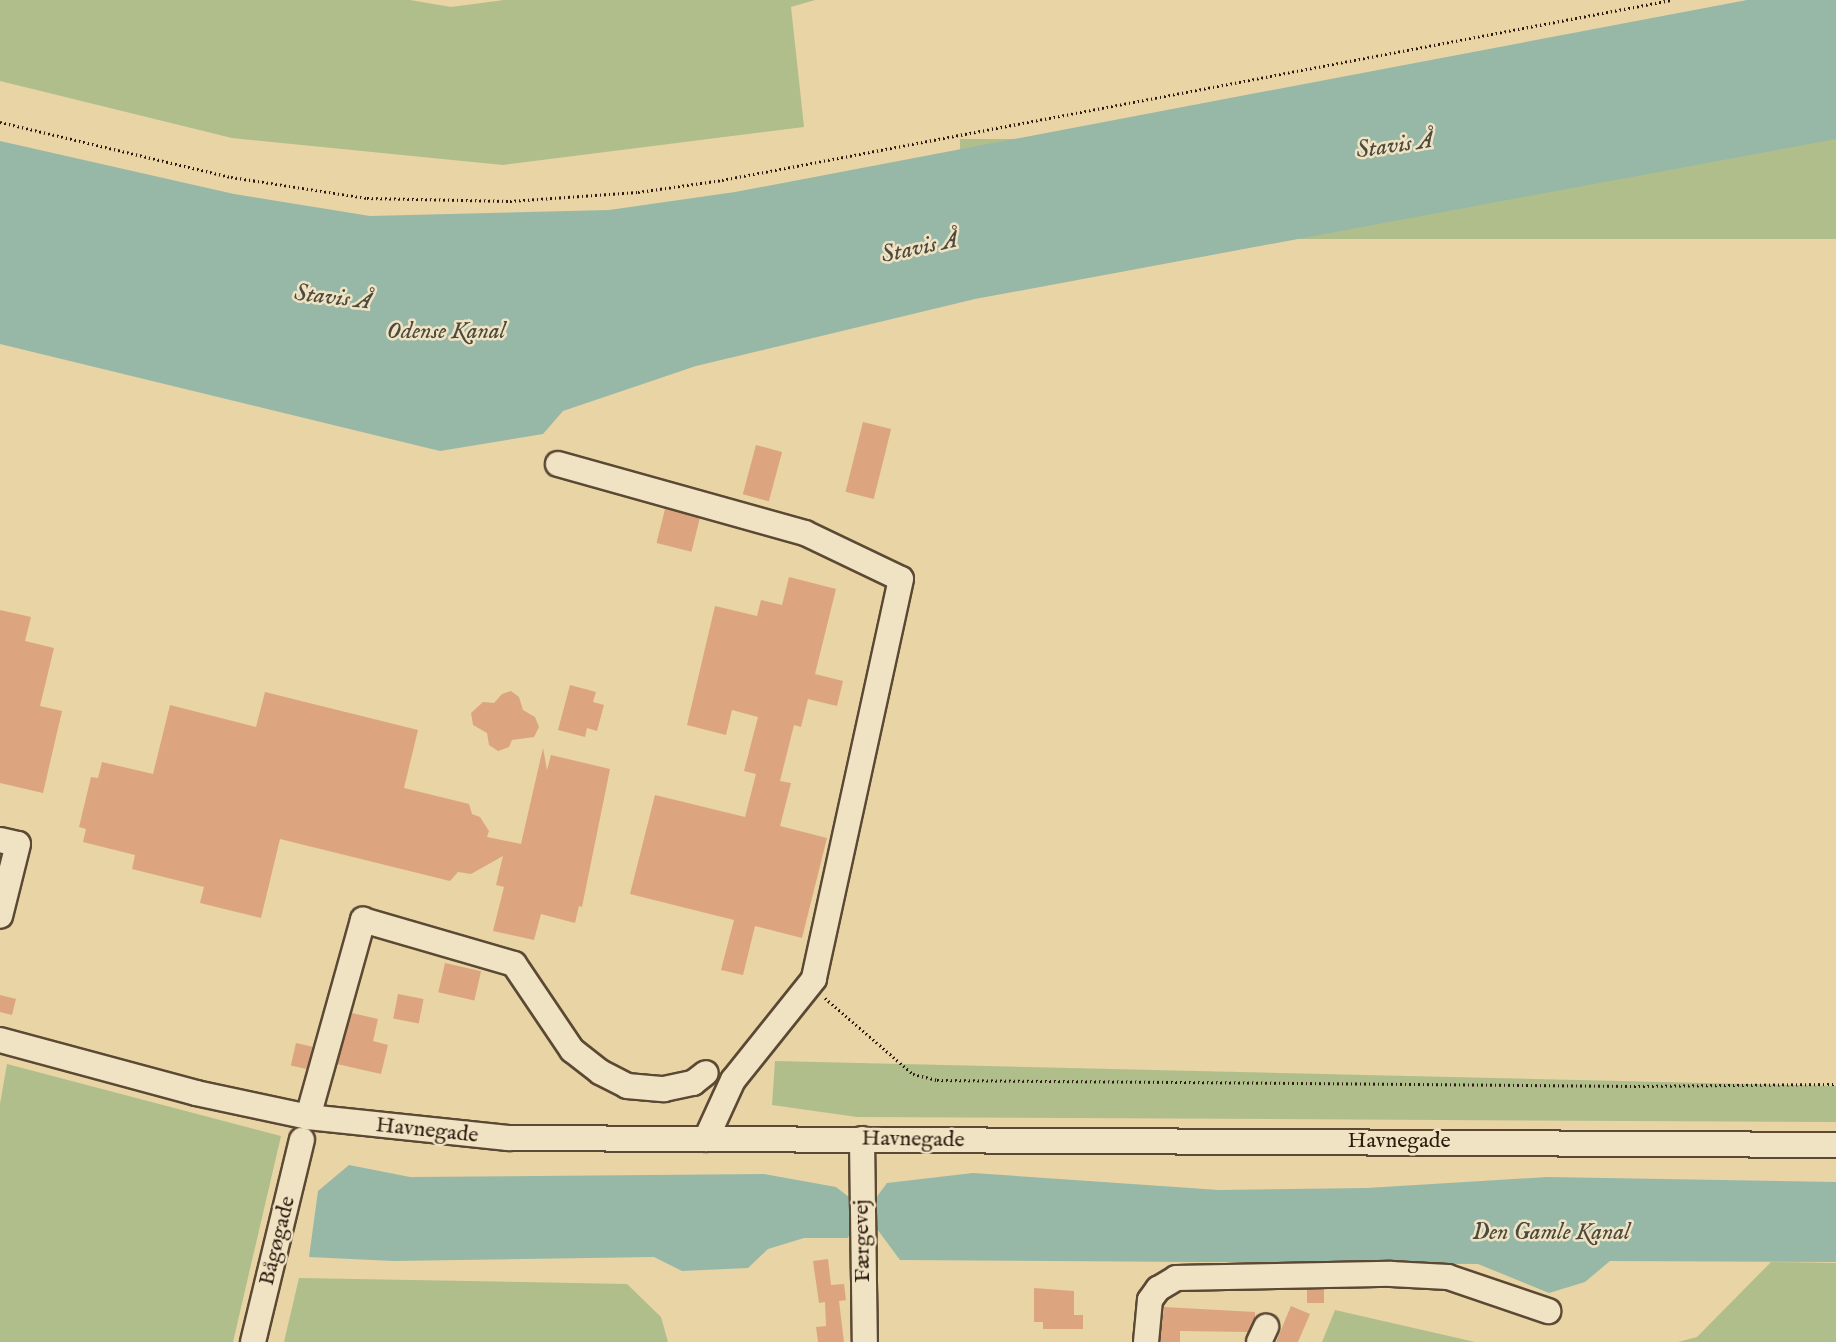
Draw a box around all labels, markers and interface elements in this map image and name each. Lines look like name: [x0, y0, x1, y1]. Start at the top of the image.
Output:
water label: Stavis Å: [1354, 126, 1436, 166]
water label: Stavis Å: [879, 226, 961, 270]
water label: Stavis Å: [293, 279, 373, 317]
water label: Odense Kanal: [387, 318, 505, 346]
street label: Havnegade: [374, 1112, 480, 1150]
street label: Havnegade: [861, 1126, 965, 1154]
street label: Havnegade: [1347, 1129, 1451, 1155]
street label: Bågøgade: [254, 1194, 302, 1288]
street label: Færgevej: [849, 1199, 877, 1283]
water label: Den Gamle Kanal: [1472, 1219, 1630, 1247]

